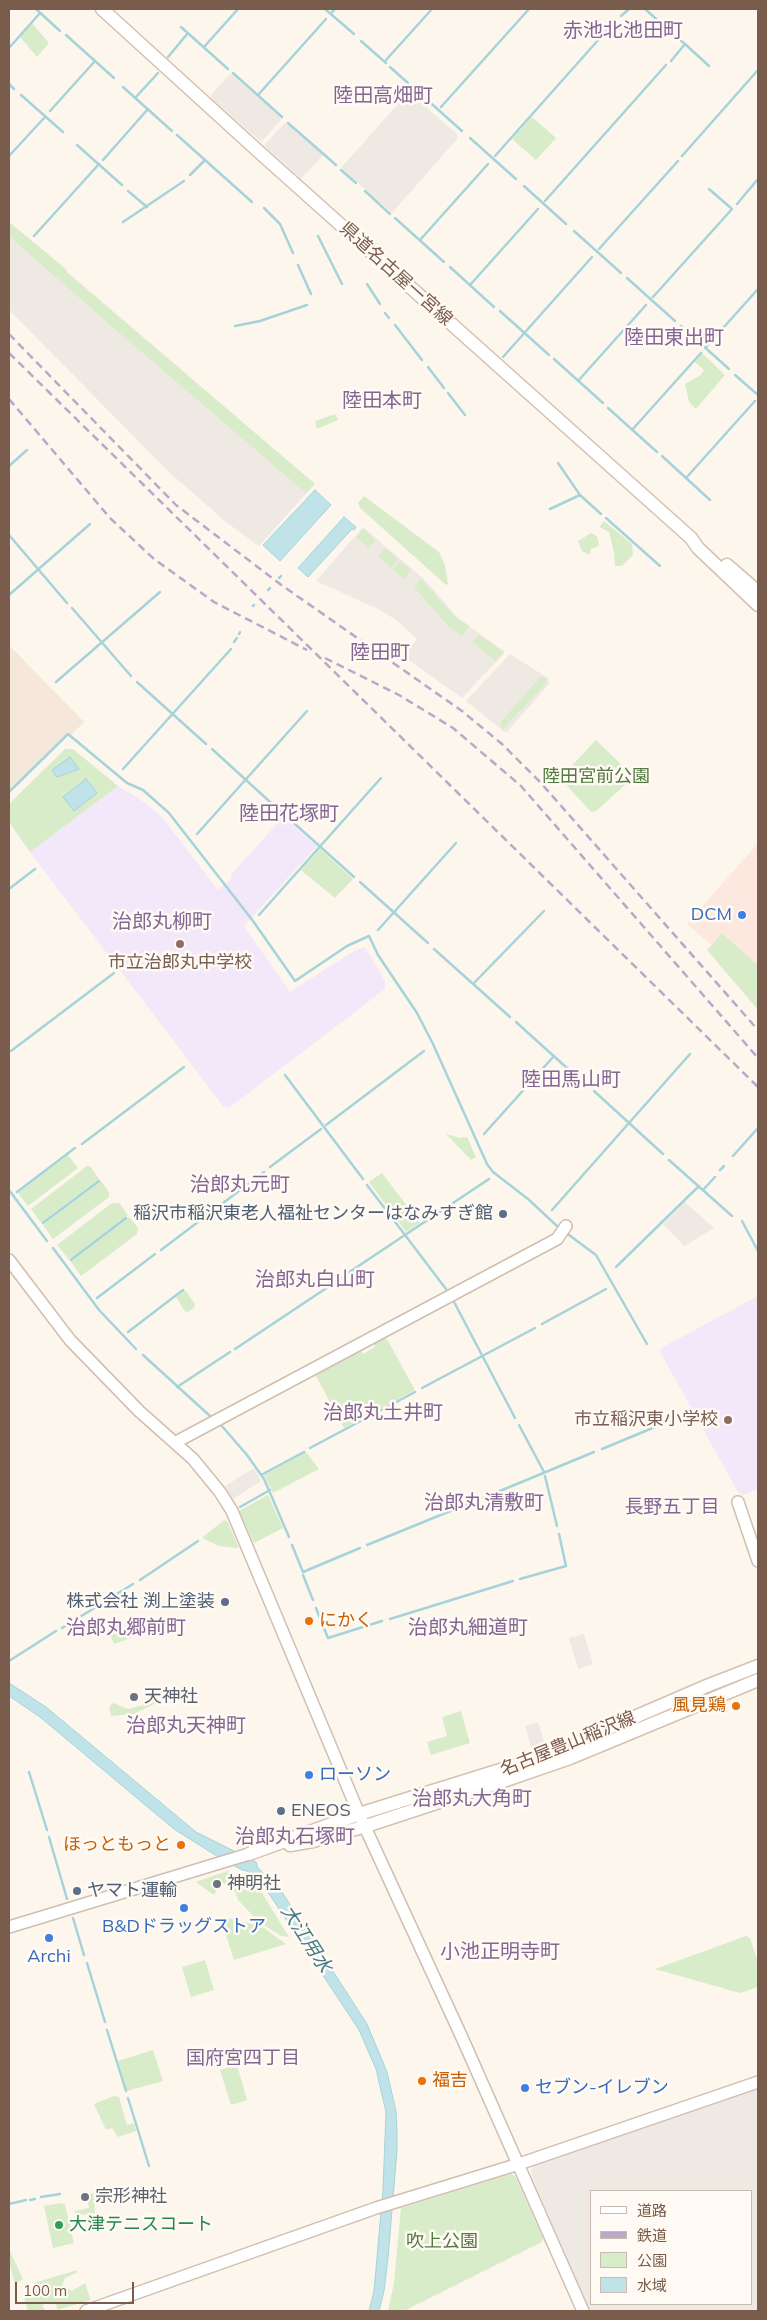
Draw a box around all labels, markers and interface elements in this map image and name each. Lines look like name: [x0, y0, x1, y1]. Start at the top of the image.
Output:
district label: 赤池北池田町: [563, 19, 683, 43]
district label: 陸田高畑町: [333, 84, 433, 108]
street label: 県道名古屋一宮線: [335, 218, 457, 330]
district label: 陸田東出町: [624, 326, 724, 350]
district label: 陸田本町: [342, 389, 422, 413]
district label: 陸田町: [350, 641, 410, 665]
park label: 陸田宮前公園: [542, 766, 650, 788]
district label: 陸田花塚町: [239, 802, 339, 826]
place label: DCM: [691, 904, 732, 926]
marker: DCM: [736, 909, 748, 921]
district label: 治郎丸柳町: [112, 910, 212, 934]
marker: 市立治郎丸中学校: [174, 938, 186, 950]
place label: 市立治郎丸中学校: [108, 952, 252, 974]
district label: 陸田馬山町: [521, 1068, 621, 1092]
district label: 治郎丸元町: [190, 1173, 290, 1197]
place label: 稲沢市稲沢東老人福祉センターはなみすぎ館: [133, 1203, 493, 1225]
marker: 稲沢市稲沢東老人福祉センターはなみすぎ館: [497, 1208, 509, 1220]
district label: 治郎丸白山町: [255, 1268, 375, 1292]
district label: 治郎丸土井町: [323, 1401, 443, 1425]
place label: 市立稲沢東小学校: [574, 1409, 718, 1431]
marker: 市立稲沢東小学校: [722, 1414, 734, 1426]
district label: 治郎丸清敷町: [424, 1491, 544, 1515]
district label: 長野五丁目: [625, 1496, 719, 1518]
place label: 株式会社 渕上塗装: [66, 1591, 215, 1613]
marker: 株式会社 渕上塗装: [219, 1596, 231, 1608]
place label: にかく: [319, 1610, 373, 1632]
marker: にかく: [303, 1615, 315, 1627]
district label: 治郎丸郷前町: [66, 1616, 186, 1640]
district label: 治郎丸細道町: [408, 1616, 528, 1640]
place label: 天神社: [144, 1686, 198, 1708]
marker: 天神社: [128, 1691, 140, 1703]
place label: 風見鶏: [672, 1695, 726, 1717]
marker: 風見鶏: [730, 1700, 742, 1712]
street label: 名古屋豊山稲沢線: [497, 1707, 639, 1781]
district label: 治郎丸天神町: [126, 1714, 246, 1738]
place label: ローソン: [319, 1764, 391, 1786]
marker: ローソン: [303, 1769, 315, 1781]
district label: 治郎丸大角町: [412, 1787, 532, 1811]
place label: ENEOS: [291, 1800, 351, 1822]
marker: ENEOS: [275, 1805, 287, 1817]
district label: 治郎丸石塚町: [235, 1825, 355, 1849]
place label: ほっともっと: [63, 1834, 171, 1856]
marker: ほっともっと: [175, 1839, 187, 1851]
place label: 神明社: [227, 1873, 281, 1895]
marker: 神明社: [211, 1878, 223, 1890]
place label: ヤマト運輸: [87, 1880, 177, 1902]
marker: ヤマト運輸: [71, 1885, 83, 1897]
water label: 大江用水: [276, 1901, 336, 1977]
marker: B&Dドラッグストア: [178, 1902, 190, 1914]
place label: B&Dドラッグストア: [102, 1916, 266, 1938]
marker: Archi: [43, 1932, 55, 1944]
district label: 小池正明寺町: [440, 1940, 560, 1964]
place label: Archi: [27, 1946, 71, 1968]
district label: 国府宮四丁目: [186, 2047, 300, 2069]
place label: 福吉: [432, 2070, 468, 2092]
marker: 福吉: [416, 2075, 428, 2087]
place label: セブン-イレブン: [535, 2077, 669, 2099]
marker: セブン-イレブン: [519, 2082, 531, 2094]
place label: 宗形神社: [95, 2186, 167, 2208]
legend: [590, 2190, 752, 2305]
marker: 宗形神社: [79, 2191, 91, 2203]
text: 道路: [637, 2201, 667, 2220]
place label: 大津テニスコート: [69, 2214, 213, 2236]
marker: 大津テニスコート: [53, 2219, 65, 2231]
text: 鉄道: [637, 2226, 667, 2245]
park label: 吹上公園: [406, 2231, 478, 2253]
text: 公園: [637, 2251, 667, 2270]
scale bar: [18, 2272, 136, 2304]
text: 水域: [637, 2276, 667, 2295]
text: 100 m: [23, 2281, 67, 2300]

